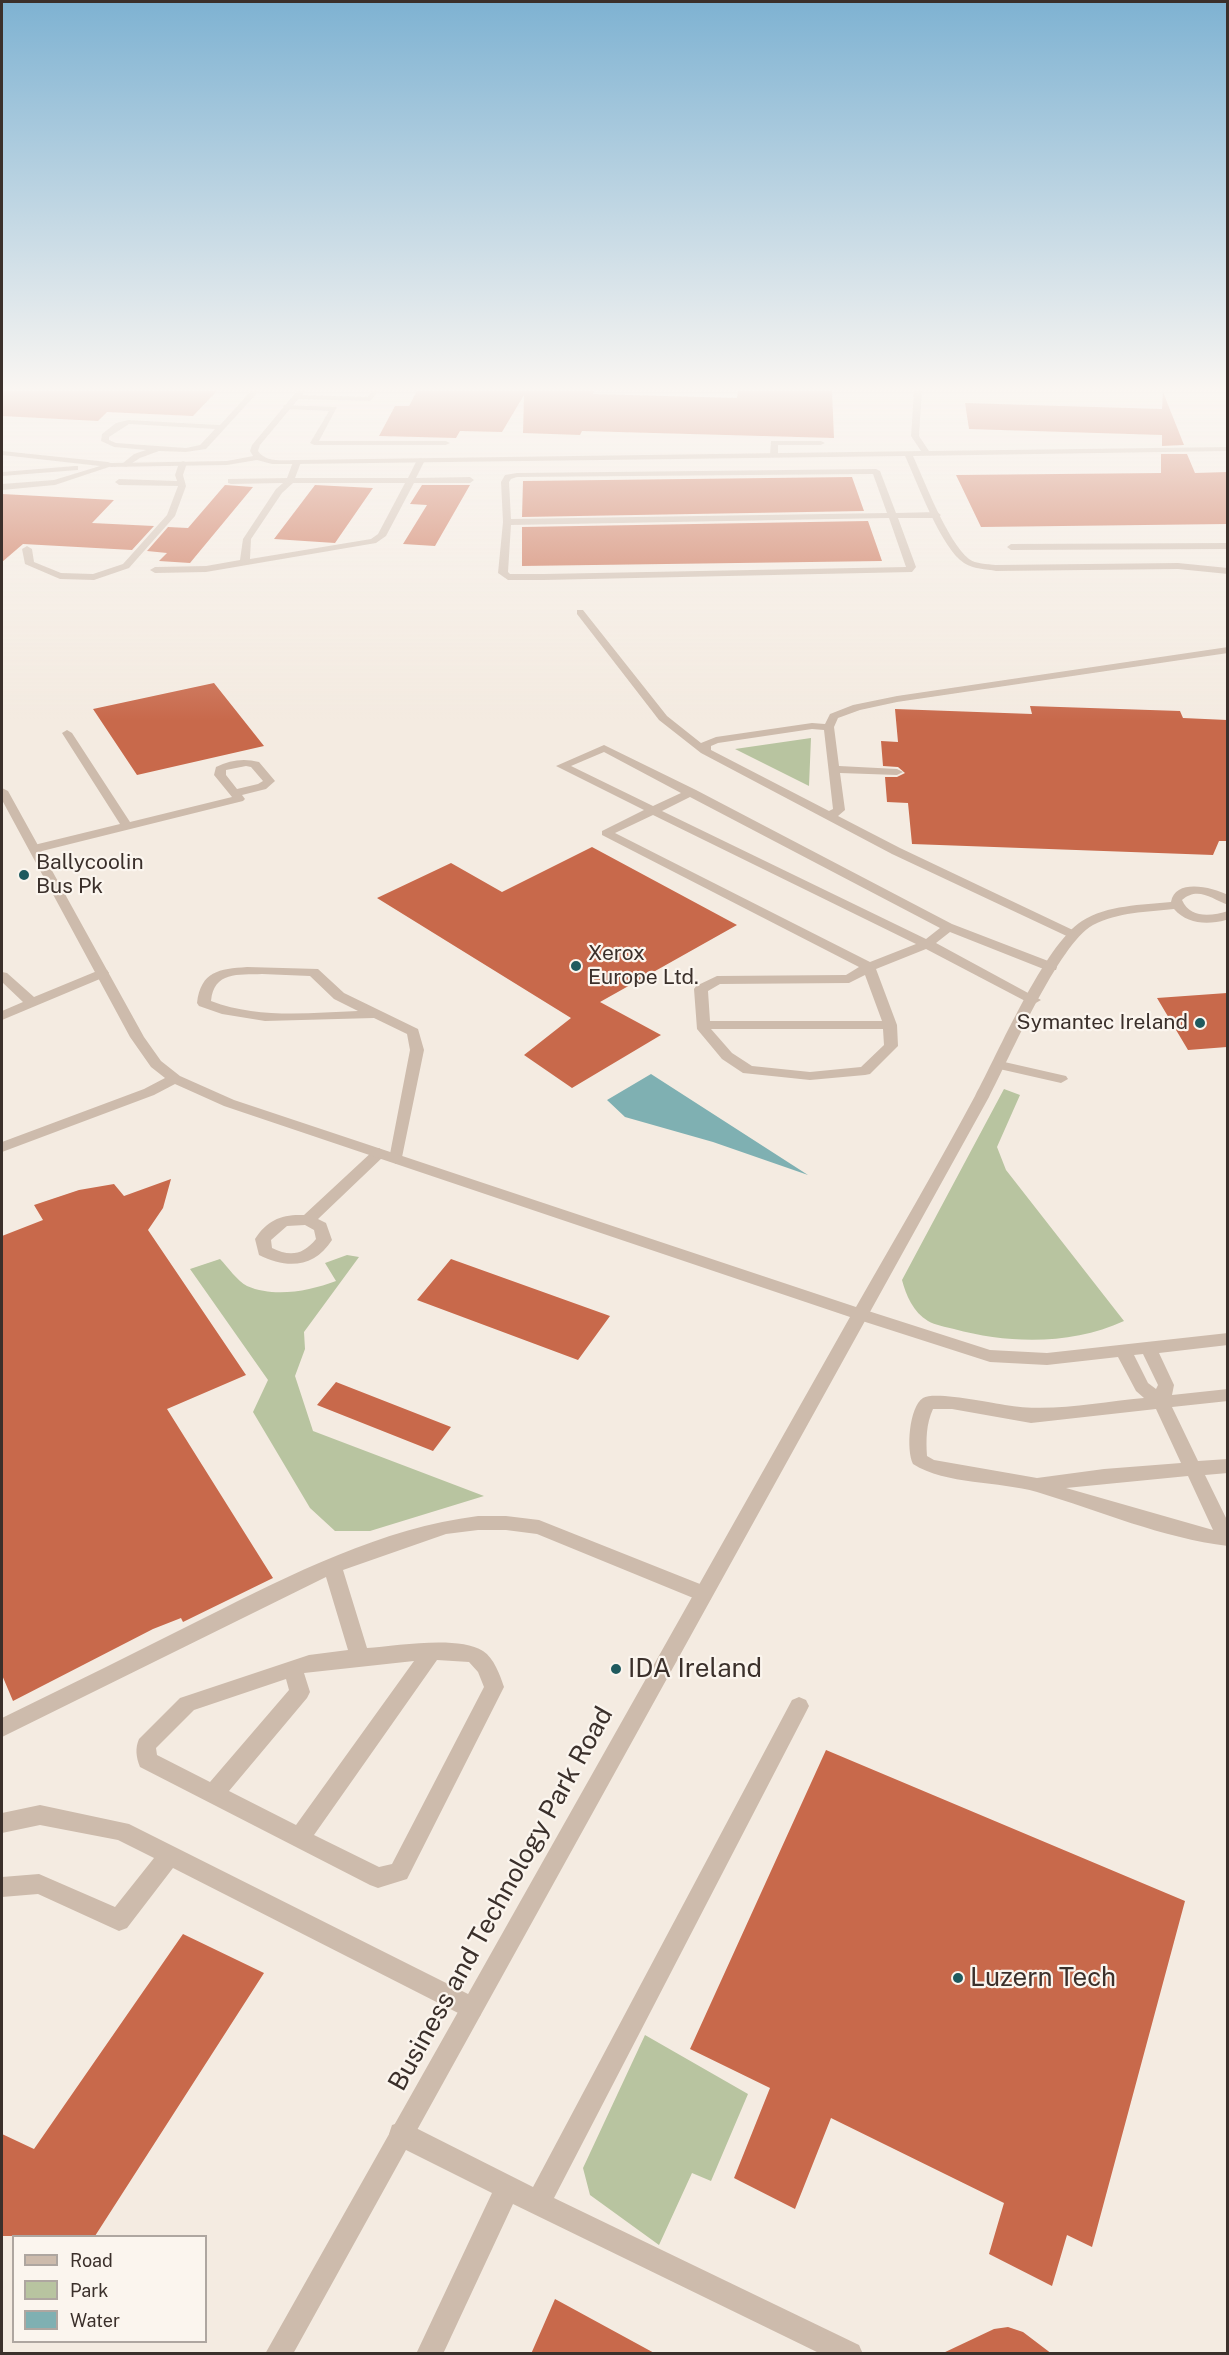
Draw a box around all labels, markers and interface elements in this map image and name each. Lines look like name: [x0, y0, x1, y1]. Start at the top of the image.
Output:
place label: Ballycoolin Bus Pk: [36, 850, 144, 900]
marker: Ballycoolin Bus Pk: [17, 868, 31, 882]
place label: Xerox Europe Ltd.: [588, 941, 699, 991]
marker: Xerox Europe Ltd.: [569, 959, 583, 973]
place label: Symantec Ireland: [1016, 1010, 1188, 1036]
marker: Symantec Ireland: [1193, 1016, 1207, 1030]
place label: IDA Ireland: [628, 1653, 762, 1685]
marker: IDA Ireland: [609, 1662, 623, 1676]
street label: Business and Technology Park Road: [382, 1701, 620, 2097]
place label: Luzern Tech: [970, 1962, 1116, 1994]
marker: Luzern Tech: [951, 1971, 965, 1985]
legend: [12, 2235, 207, 2343]
text: Road: [70, 2250, 113, 2271]
text: Park: [70, 2280, 108, 2301]
text: Water: [70, 2310, 120, 2331]

